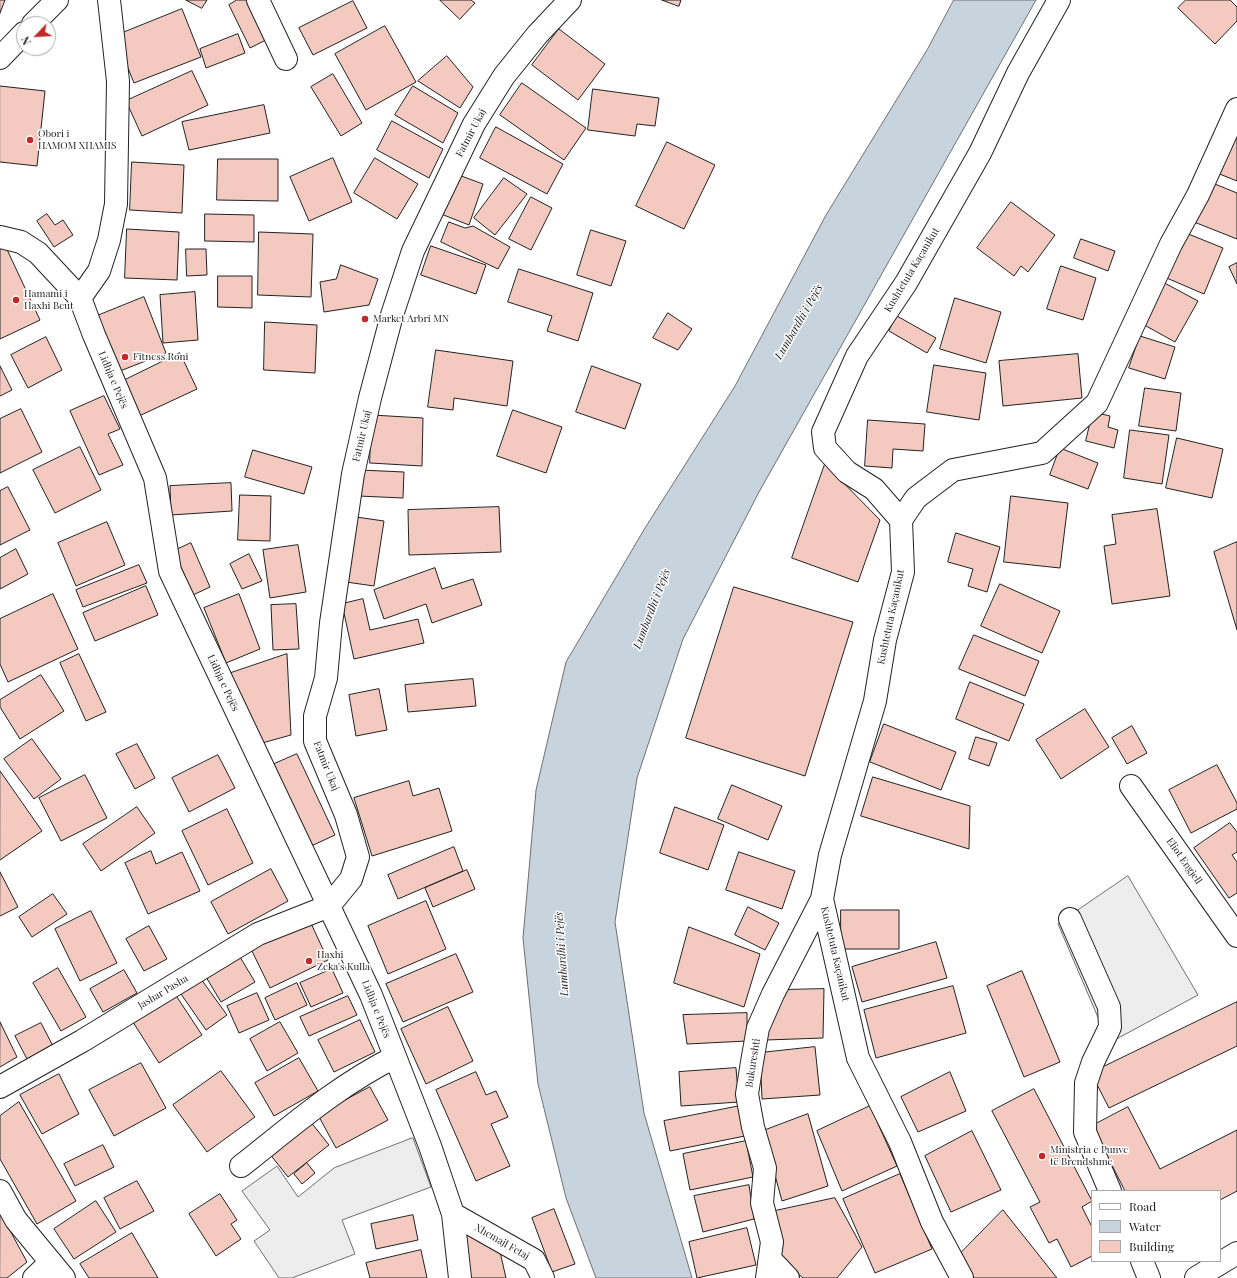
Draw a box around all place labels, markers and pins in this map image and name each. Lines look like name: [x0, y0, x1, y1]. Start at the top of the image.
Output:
place label: Obori i HAMOM XHAMIS: [38, 128, 116, 152]
marker: Obori i HAMOM XHAMIS: [25, 135, 35, 145]
place label: Hamami i Haxhi Beut: [24, 288, 74, 312]
marker: Hamami i Haxhi Beut: [11, 295, 21, 305]
place label: Market Arbri MN: [373, 313, 449, 325]
marker: Market Arbri MN: [360, 314, 370, 324]
place label: Fitness Roni: [133, 351, 188, 363]
marker: Fitness Roni: [120, 352, 130, 362]
place label: Haxhi Zeka's Kulla: [317, 949, 370, 972]
marker: Haxhi Zeka's Kulla: [304, 956, 314, 966]
place label: Ministria e Punve të Brendshme: [1050, 1144, 1128, 1168]
marker: Ministria e Punve të Brendshme: [1037, 1151, 1047, 1161]

